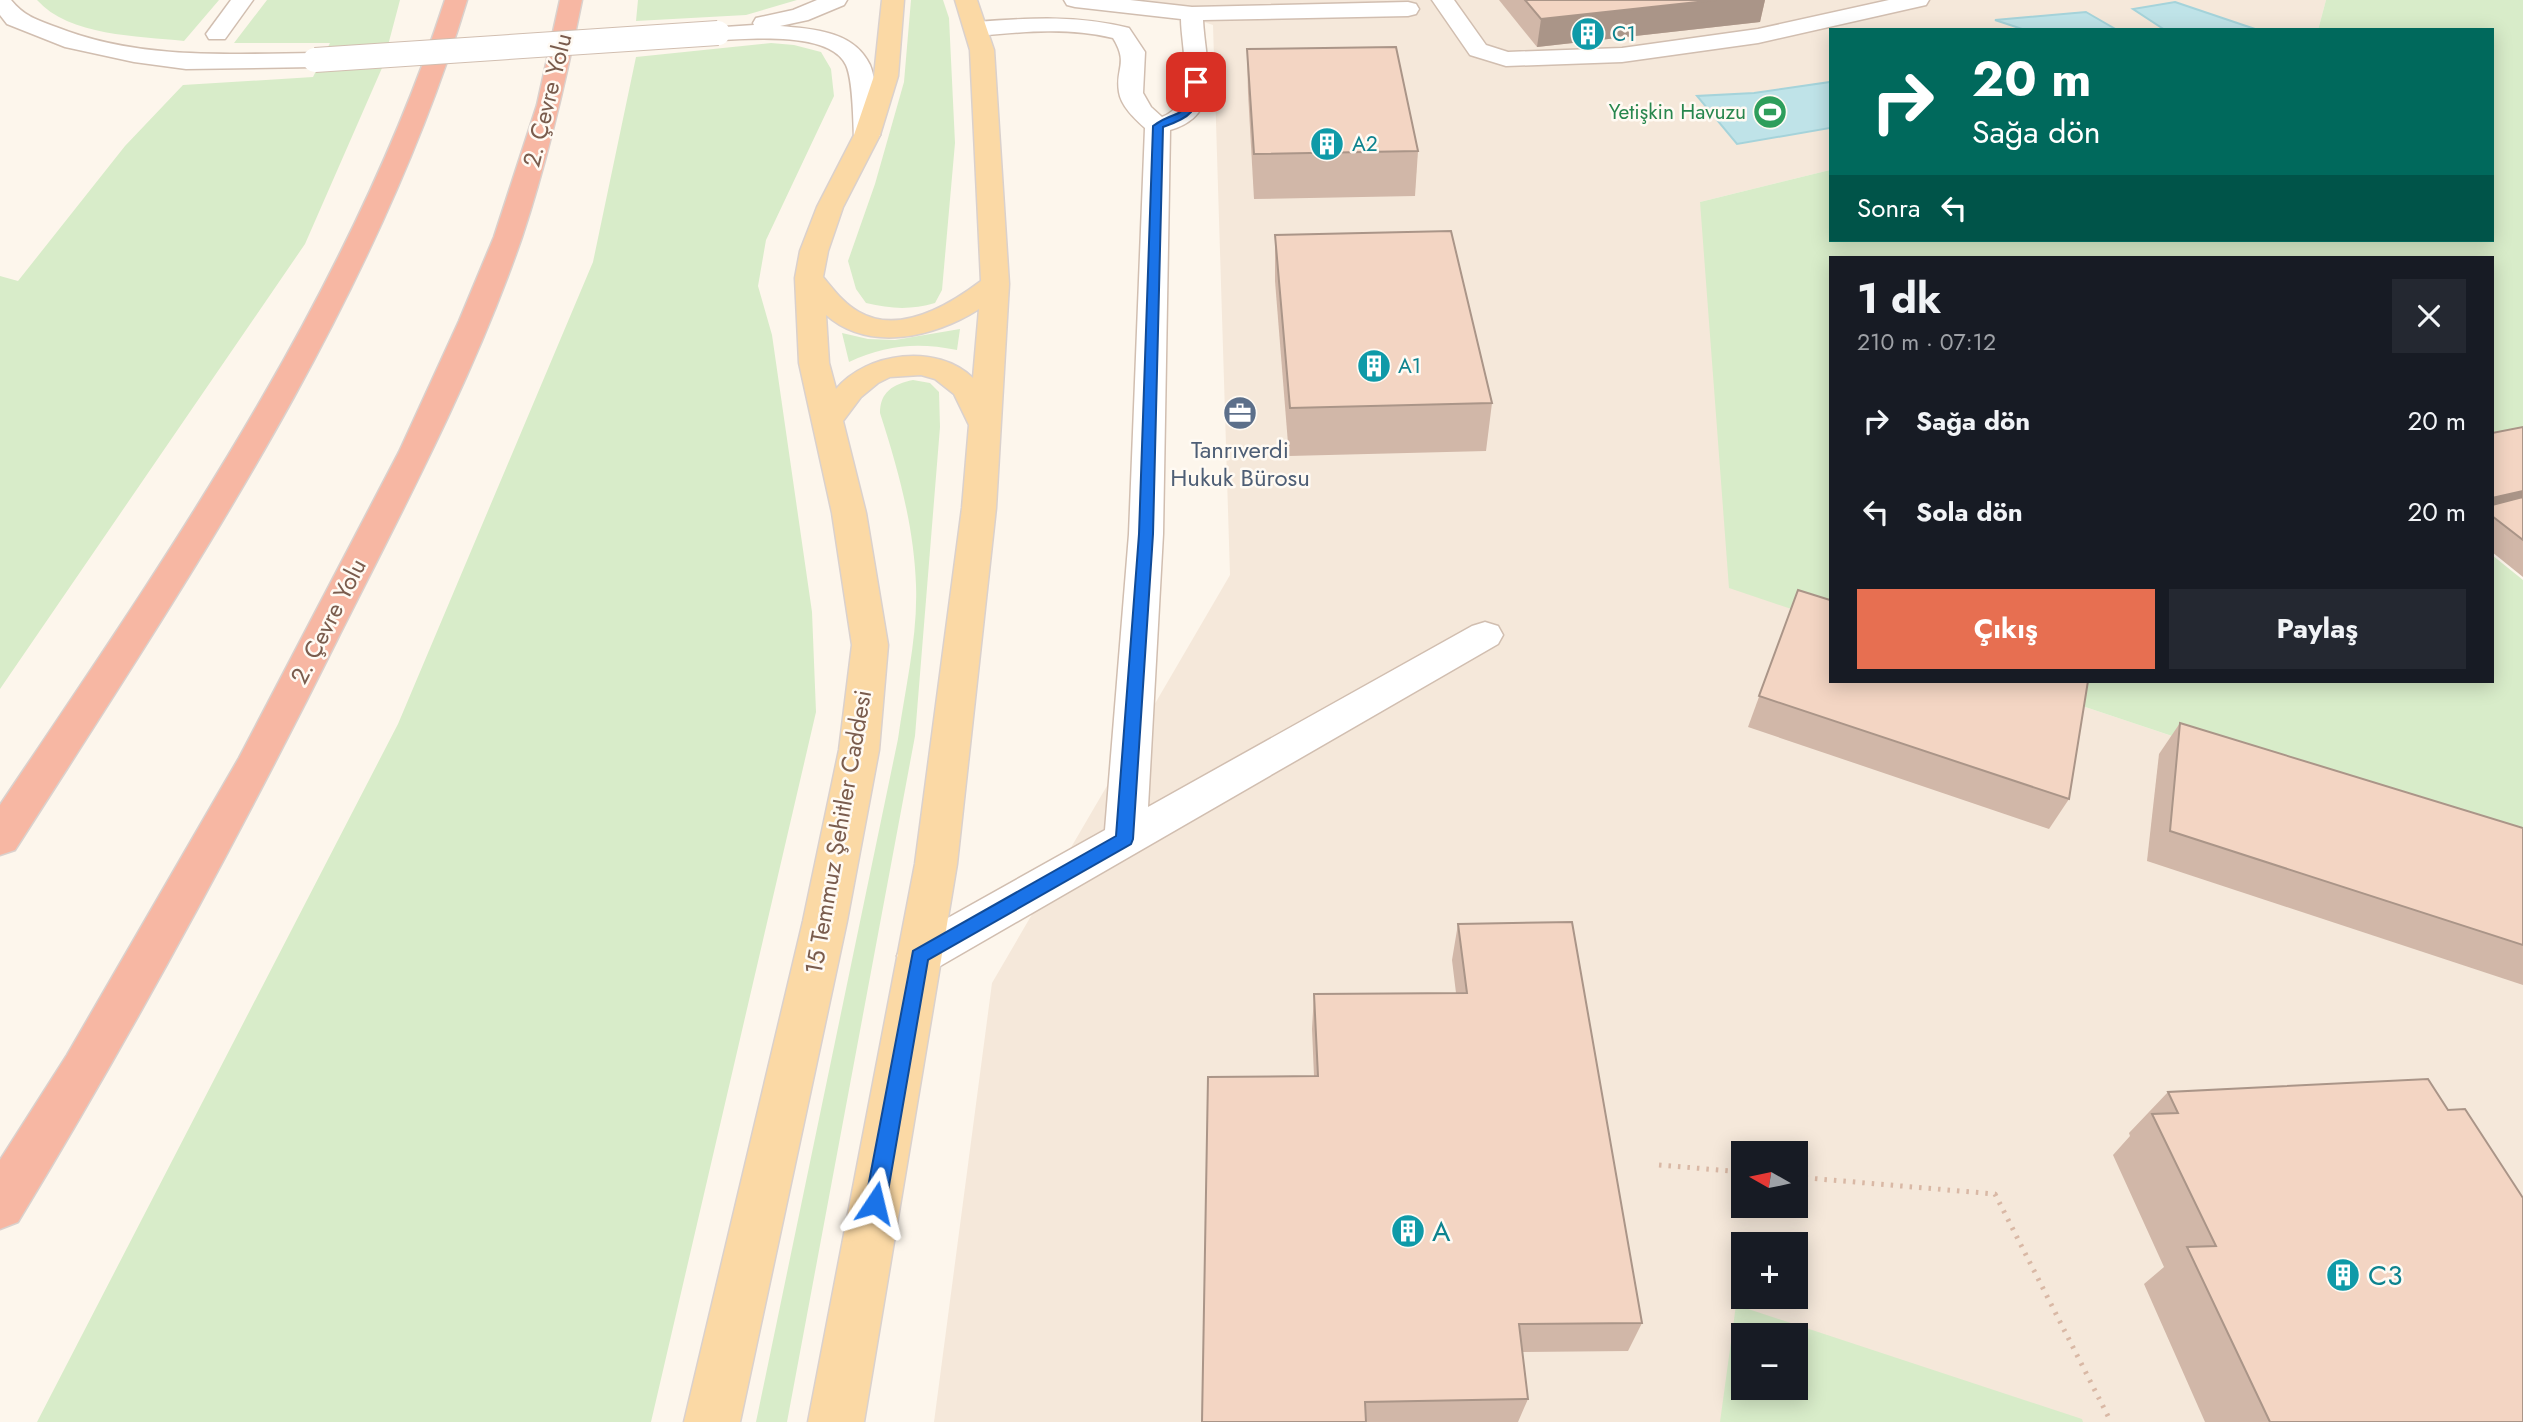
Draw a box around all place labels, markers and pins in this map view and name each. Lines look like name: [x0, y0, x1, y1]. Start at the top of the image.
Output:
building icon: C1: [1569, 15, 1607, 53]
place label: C1: [1612, 19, 1636, 49]
pin: [1166, 52, 1226, 112]
sports icon: Yetişkin Havuzu: [1751, 93, 1789, 131]
place label: Yetişkin Havuzu: [1609, 97, 1746, 127]
building icon: A2: [1308, 125, 1346, 163]
place label: A2: [1352, 129, 1378, 159]
building icon: A1: [1355, 347, 1393, 385]
place label: A1: [1398, 351, 1421, 381]
office icon: Tanrıverdi Hukuk Bürosu: [1221, 394, 1259, 432]
place label: Tanrıverdi Hukuk Bürosu: [1170, 432, 1310, 495]
place label: A: [1432, 1211, 1451, 1252]
building icon: A: [1389, 1212, 1427, 1250]
place label: C3: [2368, 1255, 2402, 1296]
building icon: C3: [2324, 1256, 2362, 1294]

